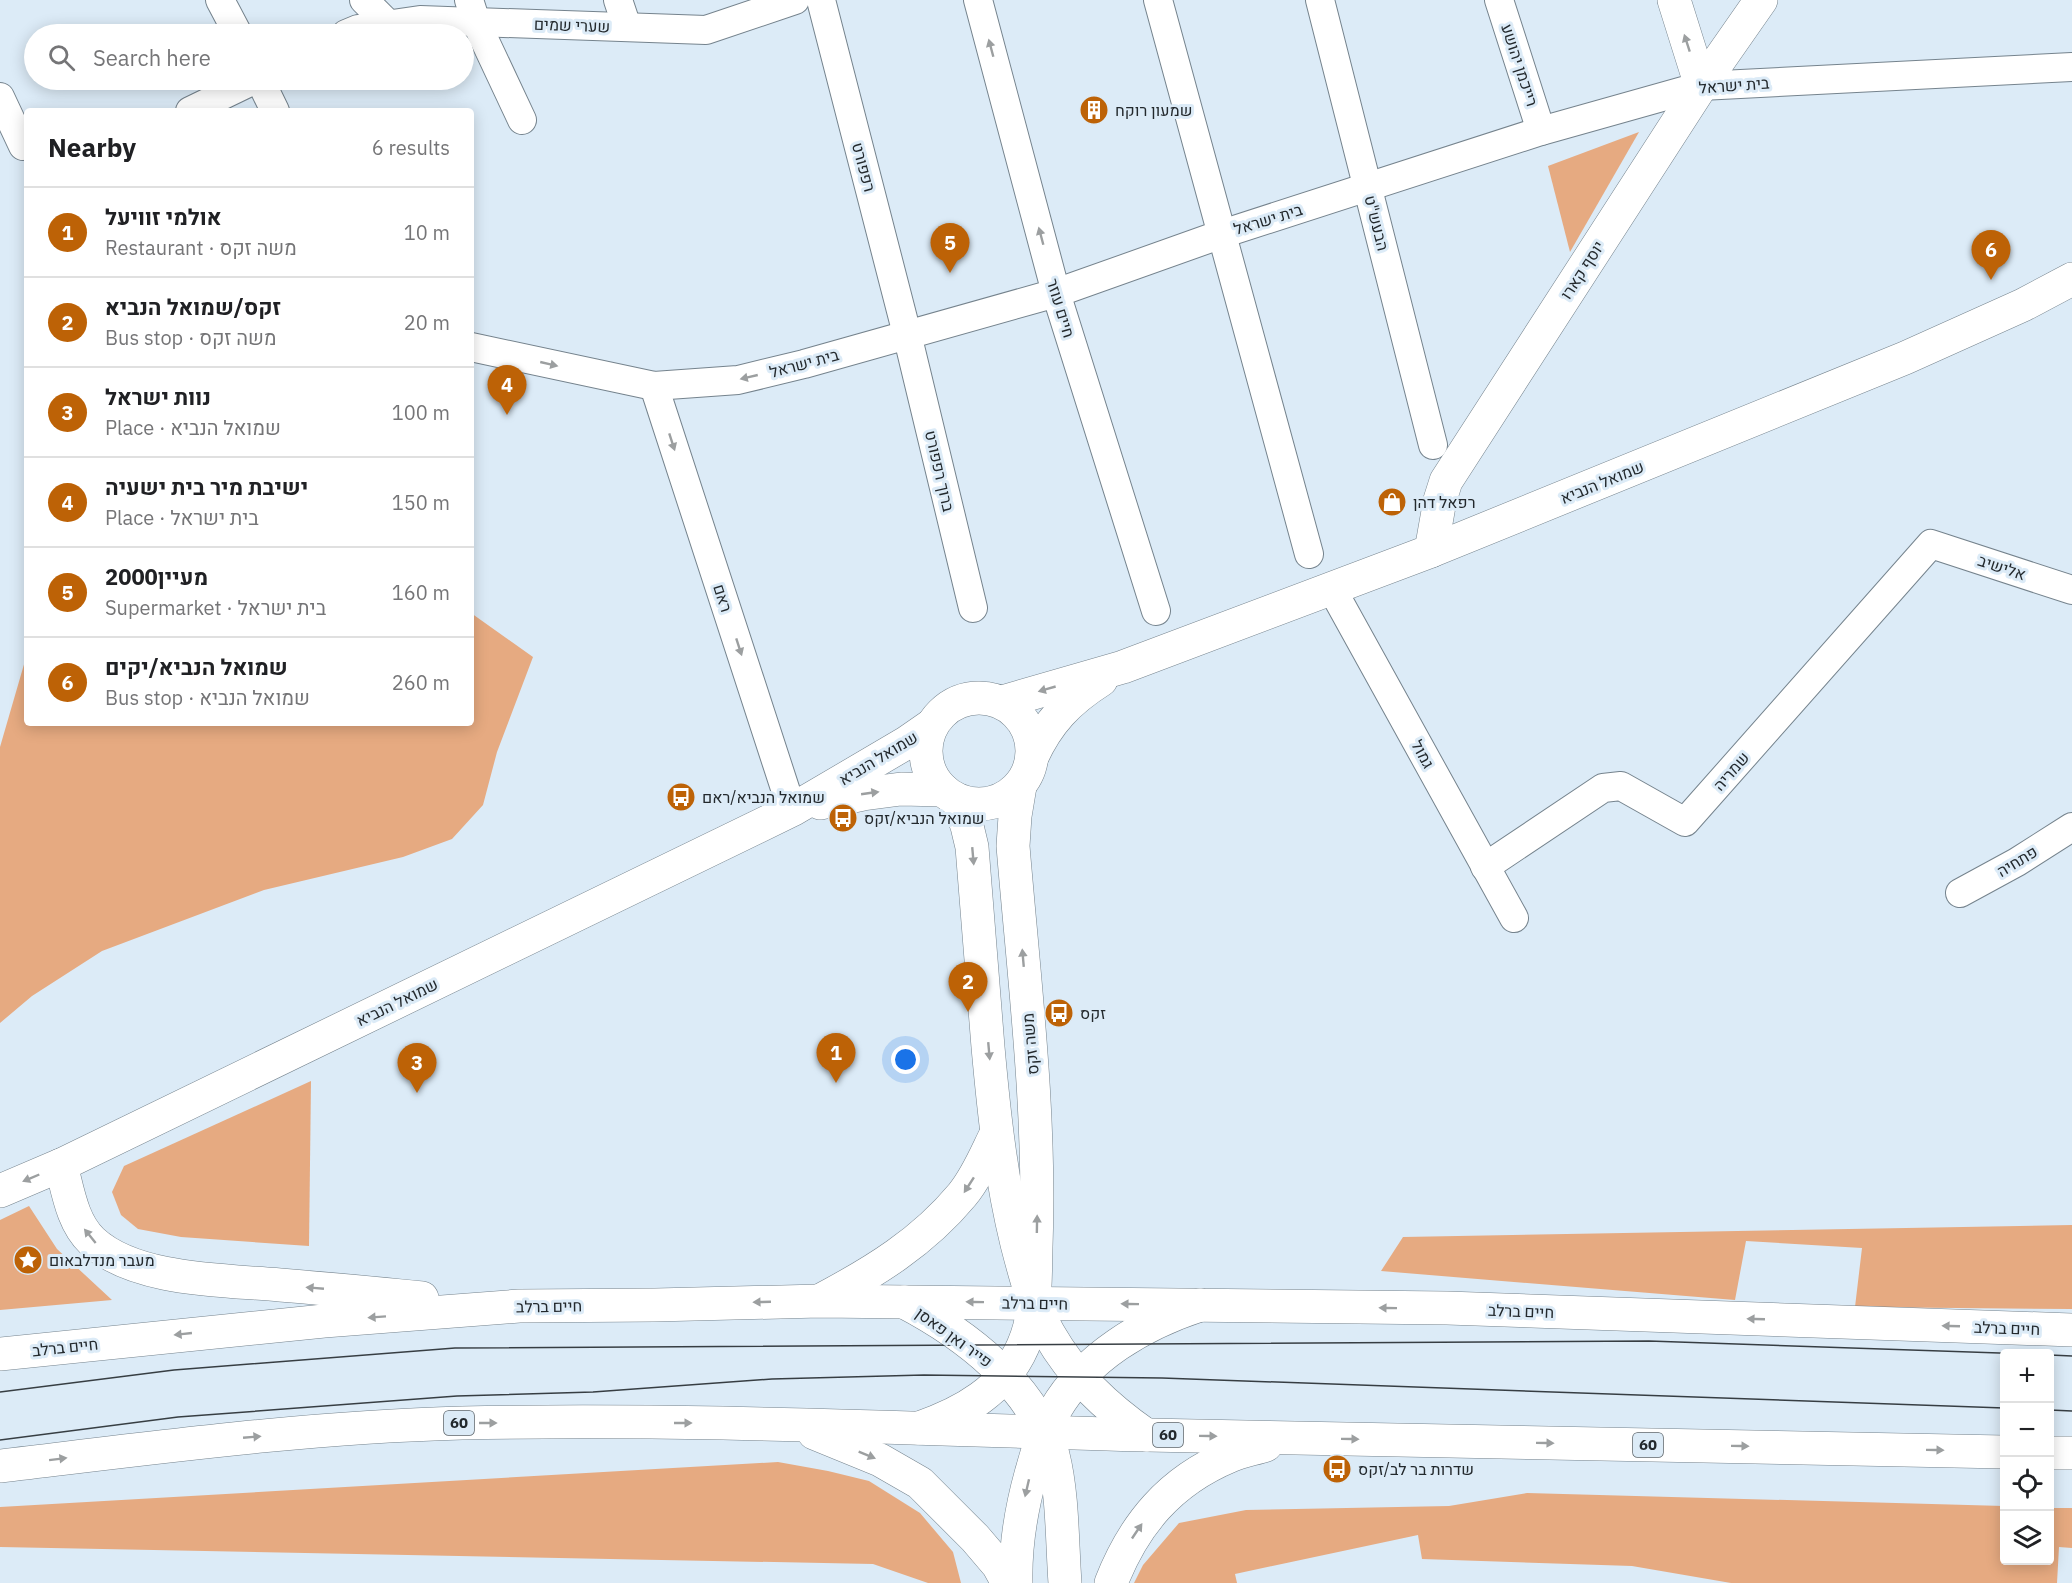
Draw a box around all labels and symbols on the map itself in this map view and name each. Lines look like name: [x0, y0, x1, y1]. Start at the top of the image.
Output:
street label: שערי שמים: [534, 14, 610, 36]
street label: רייכמן יהושע: [1497, 21, 1543, 109]
one-way arrow: [1682, 34, 1691, 52]
one-way arrow: [985, 39, 995, 57]
street label: בית ישראל: [1698, 73, 1771, 97]
building icon: שמעון רוקח: [1078, 94, 1110, 126]
place label: שמעון רוקח: [1115, 100, 1192, 120]
street label: רפפורט: [848, 140, 880, 194]
street label: הבעש"ט: [1360, 193, 1394, 253]
street label: בית ישראל: [1231, 199, 1305, 239]
pin: 5: [930, 224, 970, 273]
one-way arrow: [1035, 227, 1045, 245]
pin: 6: [1972, 230, 2010, 280]
street label: יוסף קארו: [1556, 237, 1608, 303]
street label: חיים עוזר: [1043, 276, 1079, 340]
street label: בית ישראל: [767, 344, 841, 382]
one-way arrow: [539, 360, 558, 370]
pin: 4: [488, 366, 526, 415]
one-way arrow: [740, 372, 759, 382]
street label: ברוך רפפורט: [921, 428, 959, 514]
one-way arrow: [668, 433, 677, 451]
street label: שמואל הנביא: [1557, 456, 1647, 508]
shop icon: רפאל דהן: [1376, 486, 1408, 518]
place label: רפאל דהן: [1413, 492, 1476, 512]
street label: אלישיב: [1975, 550, 2029, 584]
street label: ראם: [709, 581, 737, 615]
one-way arrow: [735, 638, 744, 656]
one-way arrow: [1038, 685, 1056, 694]
street label: שמואל הנביא: [835, 727, 921, 789]
street label: גמול: [1407, 736, 1439, 772]
street label: שמריה: [1709, 747, 1753, 795]
bus stop icon: שמואל הנביא/ראם: [665, 781, 697, 813]
place label: שמואל הנביא/ראם: [702, 787, 825, 807]
one-way arrow: [861, 789, 880, 798]
bus stop icon: שמואל הנביא/זקס: [827, 802, 859, 834]
place label: שמואל הנביא/זקס: [864, 808, 984, 828]
street label: פתחיה: [1993, 841, 2041, 881]
one-way arrow: [968, 847, 978, 866]
one-way arrow: [1018, 949, 1027, 968]
pin: 2: [948, 962, 988, 1012]
street label: שמואל הנביא: [353, 974, 441, 1030]
bus stop icon: זקס: [1043, 997, 1075, 1029]
place label: זקס: [1080, 1003, 1106, 1023]
street label: משה זקס: [1017, 1012, 1043, 1076]
pin: 1: [816, 1034, 856, 1083]
one-way arrow: [984, 1041, 994, 1060]
pin: 3: [398, 1044, 436, 1093]
your location: [891, 1045, 920, 1074]
one-way arrow: [21, 1173, 39, 1183]
one-way arrow: [963, 1177, 974, 1194]
one-way arrow: [1032, 1214, 1041, 1233]
one-way arrow: [84, 1228, 96, 1243]
place icon: מעבר מנדלבאום: [12, 1244, 44, 1276]
place label: מעבר מנדלבאום: [49, 1250, 155, 1270]
one-way arrow: [305, 1283, 324, 1293]
street label: חיים ברלב: [1002, 1292, 1068, 1314]
street label: חיים ברלב: [516, 1295, 582, 1317]
one-way arrow: [966, 1297, 985, 1307]
one-way arrow: [752, 1298, 771, 1307]
one-way arrow: [1121, 1299, 1140, 1309]
street label: חיים ברלב: [1488, 1300, 1554, 1322]
street label: פייר ואן פאסן: [912, 1303, 996, 1371]
one-way arrow: [1379, 1303, 1398, 1312]
one-way arrow: [368, 1312, 387, 1321]
one-way arrow: [1746, 1315, 1765, 1324]
street label: חיים ברלב: [1974, 1317, 2040, 1339]
one-way arrow: [1941, 1322, 1960, 1331]
one-way arrow: [173, 1329, 192, 1339]
street label: חיים ברלב: [31, 1334, 99, 1360]
road number: 60: [444, 1411, 474, 1435]
one-way arrow: [479, 1418, 498, 1428]
one-way arrow: [674, 1418, 693, 1428]
road number: 60: [1153, 1423, 1183, 1447]
one-way arrow: [1199, 1431, 1218, 1441]
one-way arrow: [242, 1432, 261, 1442]
road number: 60: [1633, 1433, 1663, 1457]
one-way arrow: [1341, 1434, 1360, 1444]
one-way arrow: [1535, 1438, 1554, 1447]
one-way arrow: [1730, 1442, 1749, 1451]
one-way arrow: [1925, 1446, 1944, 1455]
one-way arrow: [858, 1450, 876, 1460]
bus stop icon: שדרות בר לב/זקס: [1321, 1453, 1353, 1485]
one-way arrow: [49, 1454, 68, 1464]
place label: שדרות בר לב/זקס: [1358, 1459, 1474, 1479]
one-way arrow: [1022, 1479, 1032, 1497]
one-way arrow: [1132, 1523, 1143, 1540]

